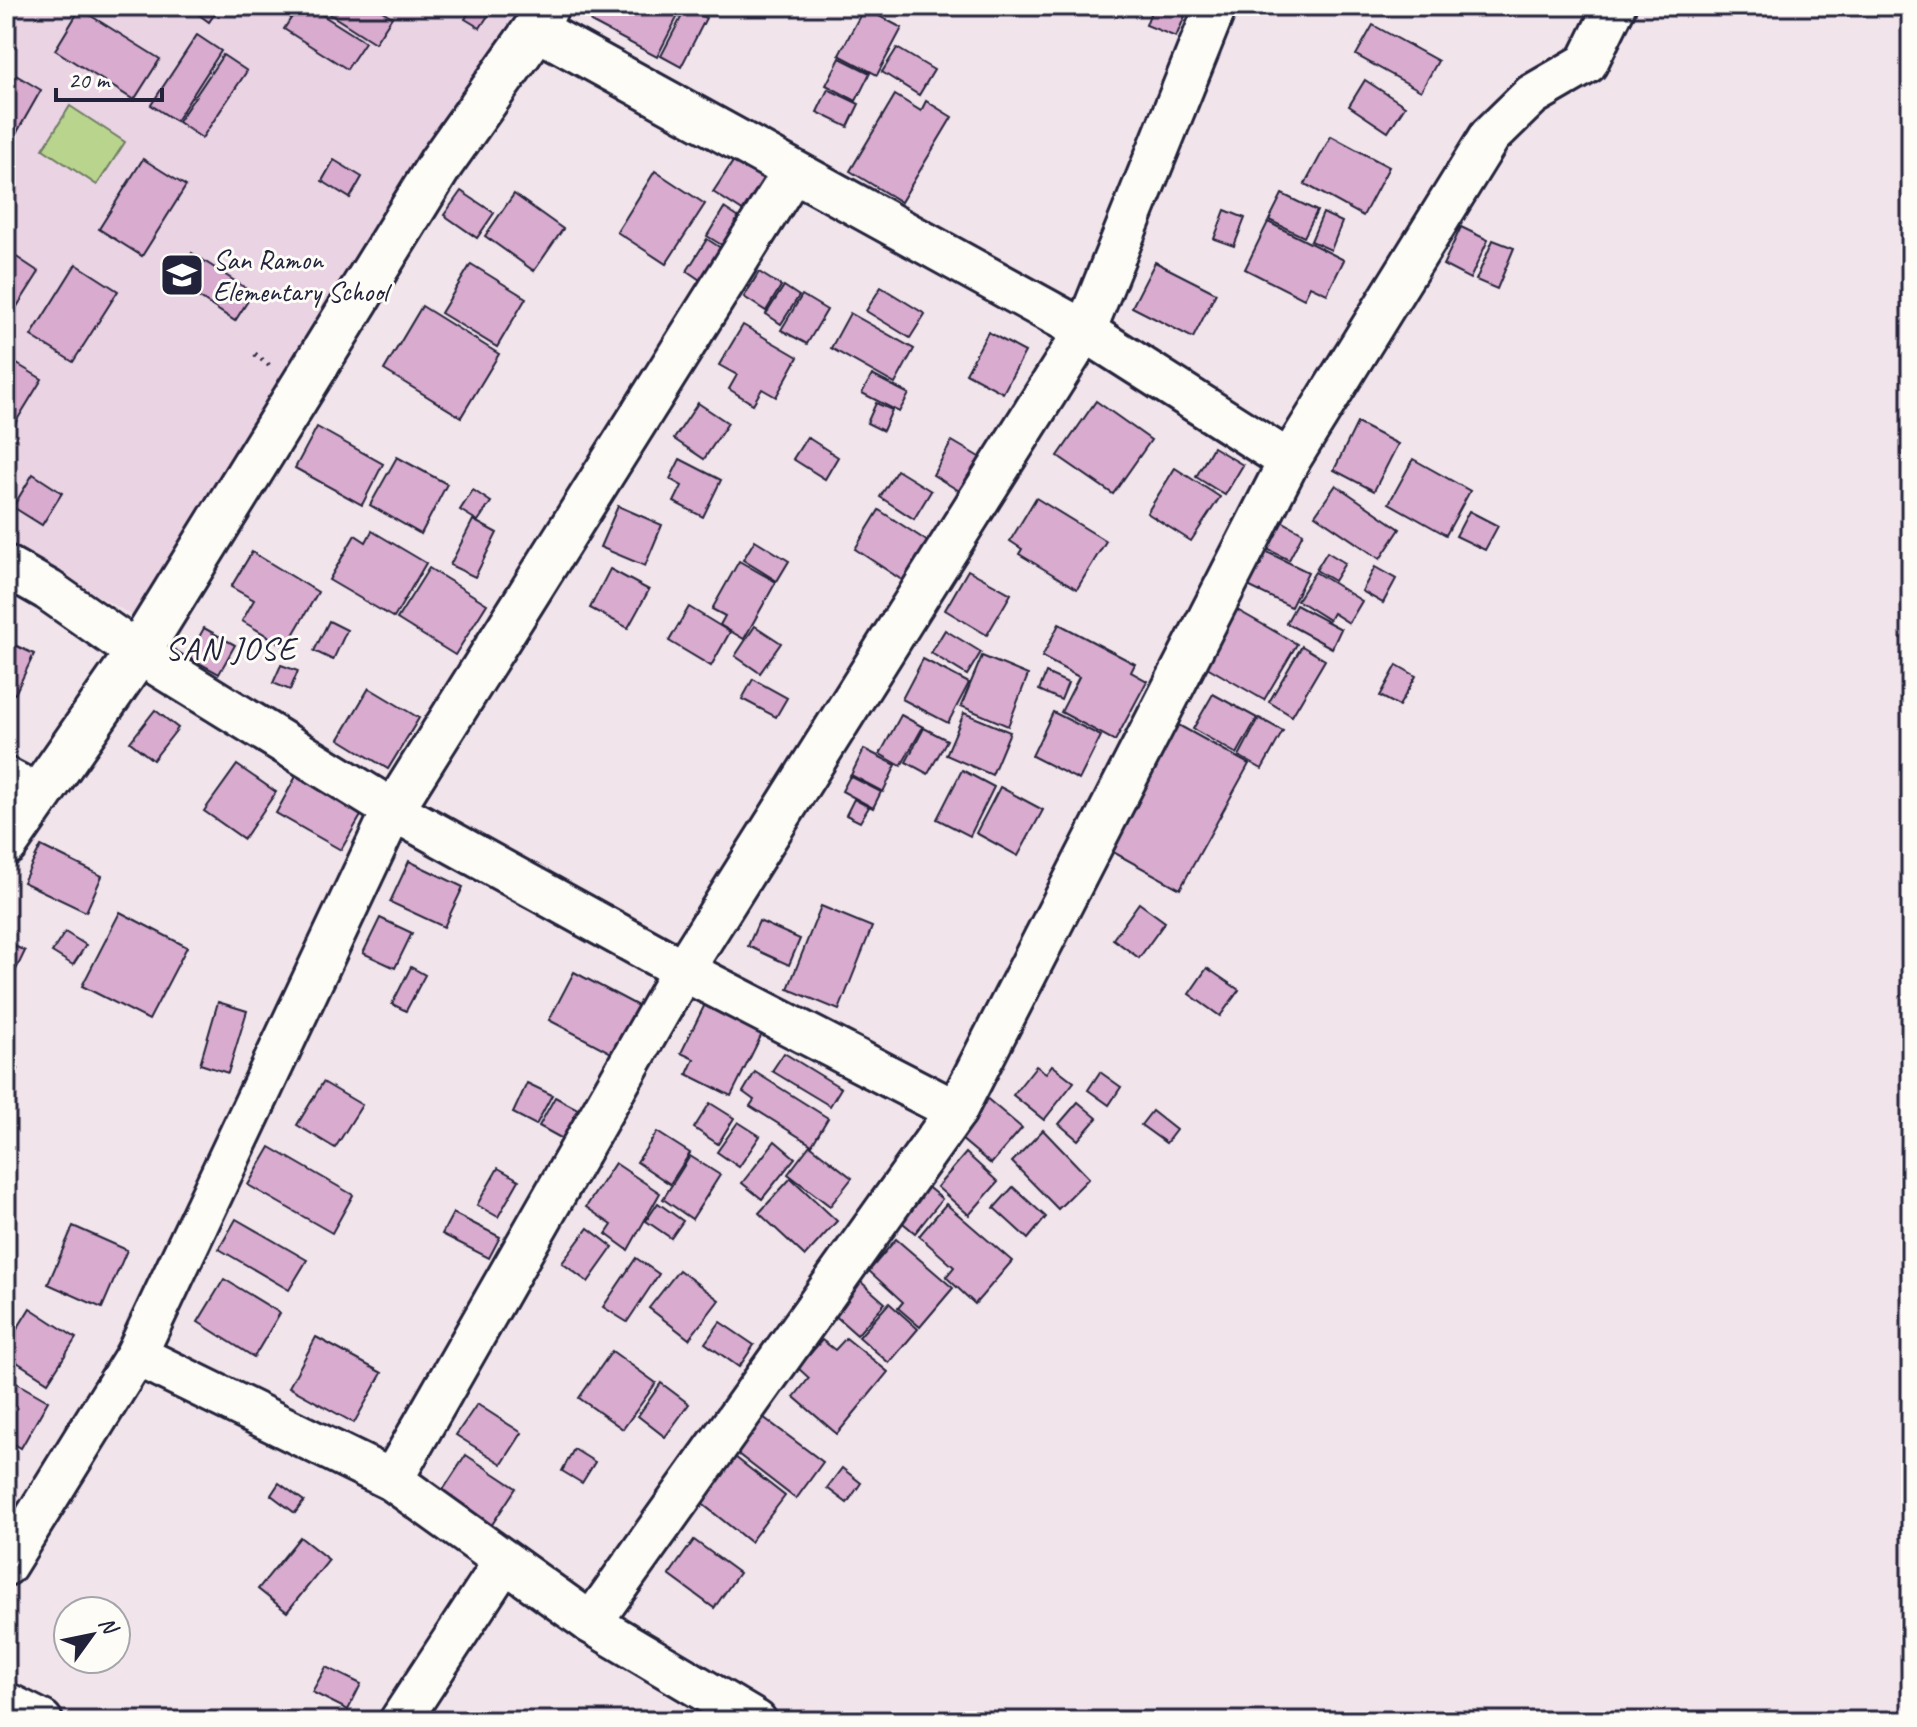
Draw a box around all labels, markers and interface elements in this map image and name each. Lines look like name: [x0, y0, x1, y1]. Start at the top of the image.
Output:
scale bar: [56, 52, 162, 102]
text: 20 m: [68, 65, 111, 95]
place label: San Ramon Elementary School: [213, 242, 393, 309]
school or university icon: San Ramon Elementary School: [158, 251, 206, 299]
district label: SAN JOSE: [165, 628, 299, 669]
north arrow: [52, 1595, 132, 1675]
text: N: [92, 1611, 125, 1641]

